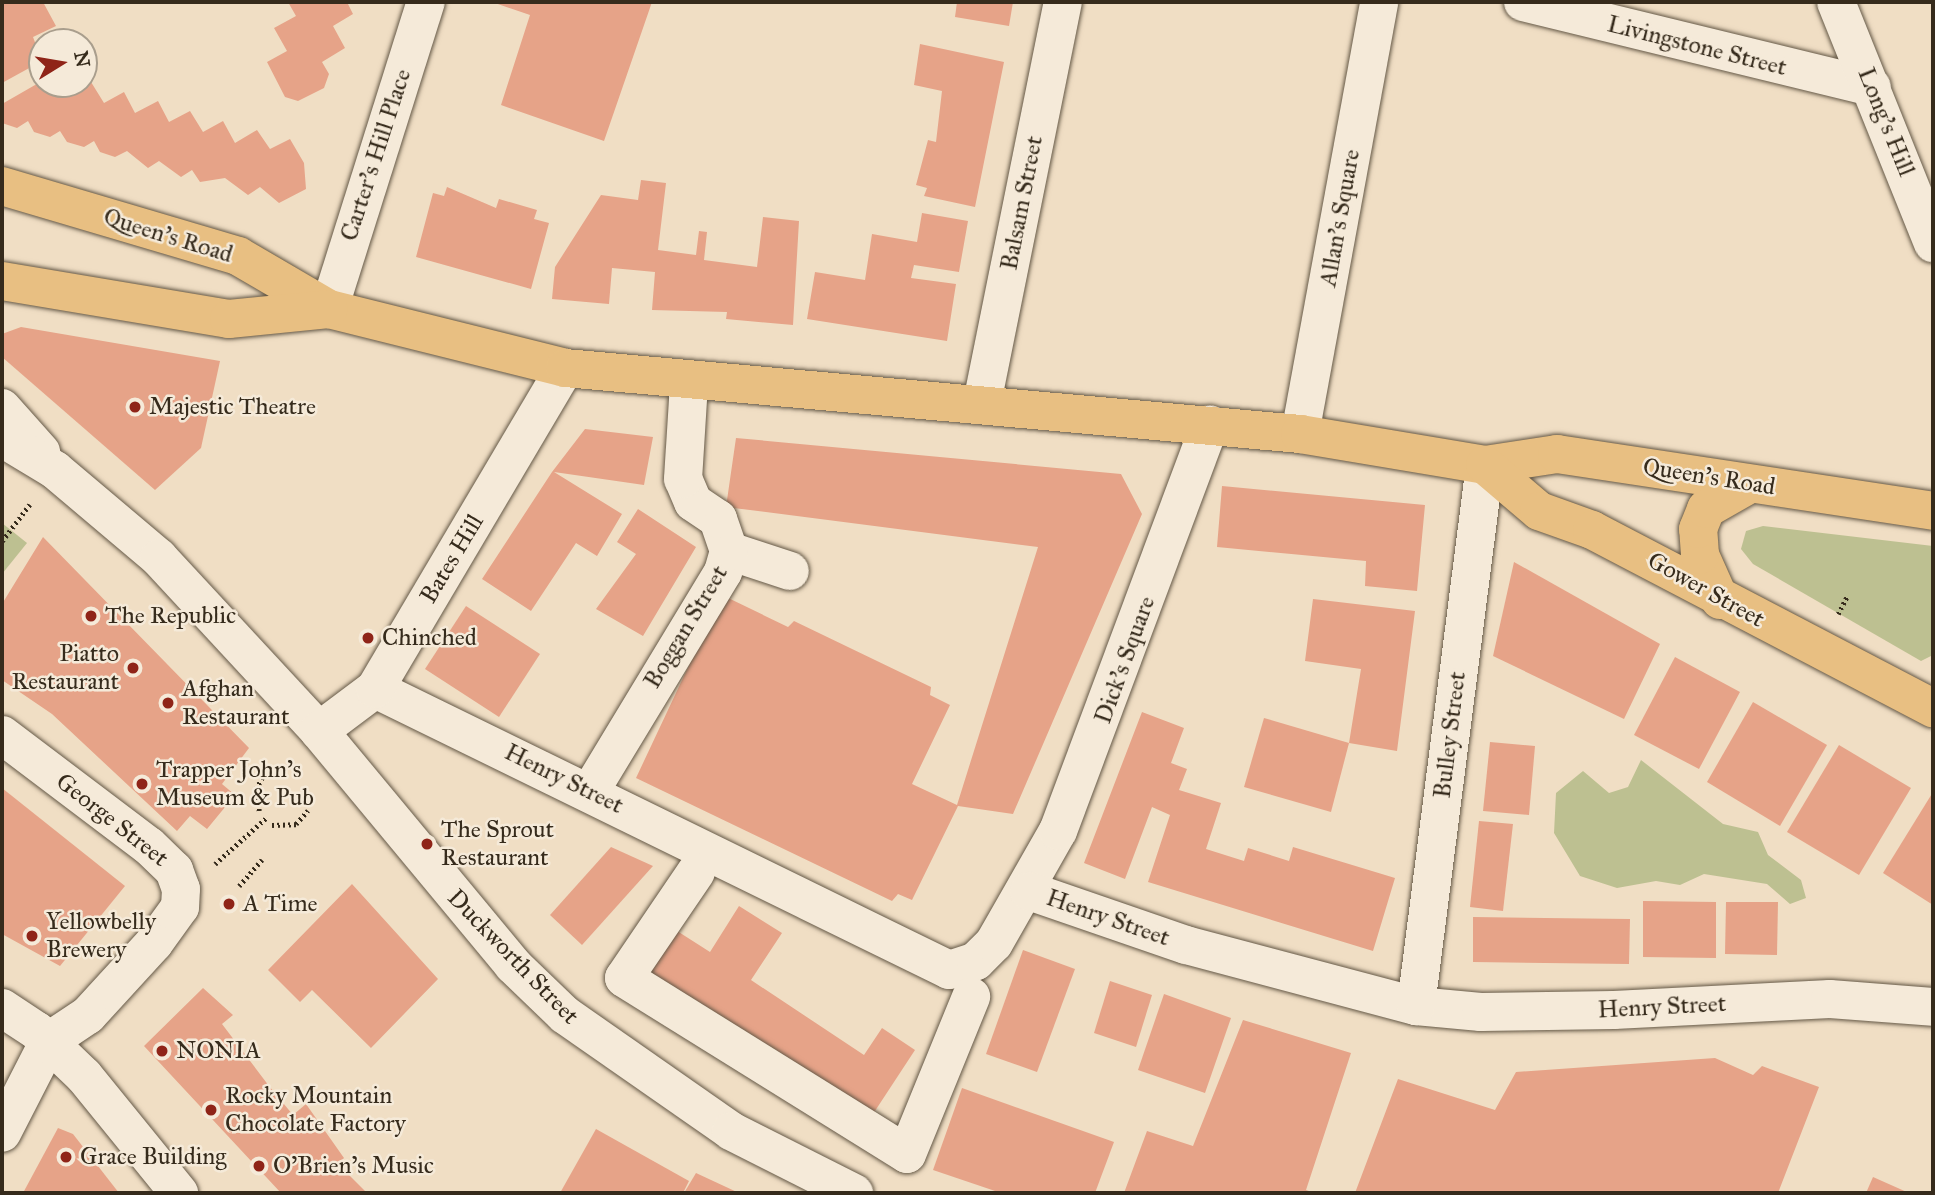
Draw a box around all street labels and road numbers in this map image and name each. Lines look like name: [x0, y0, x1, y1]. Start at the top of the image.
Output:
street label: Livingstone Street: [1604, 10, 1790, 82]
street label: Long's Hill: [1851, 64, 1921, 180]
street label: Carter's Hill Place: [335, 65, 417, 245]
street label: Balsam Street: [995, 133, 1049, 273]
street label: Allan's Square: [1314, 147, 1366, 289]
street label: Queen's Road: [100, 203, 236, 269]
street label: Queen's Road: [1641, 452, 1777, 502]
street label: Bates Hill: [414, 509, 490, 609]
street label: Gower Street: [1643, 546, 1769, 634]
street label: Boggan Street: [638, 560, 734, 694]
street label: Dick's Square: [1089, 592, 1161, 728]
street label: Bulley Street: [1428, 670, 1472, 800]
street label: Henry Street: [500, 738, 628, 820]
street label: George Street: [50, 767, 174, 873]
street label: Henry Street: [1043, 883, 1173, 953]
street label: Duckworth Street: [441, 884, 585, 1030]
street label: Henry Street: [1597, 989, 1727, 1025]

